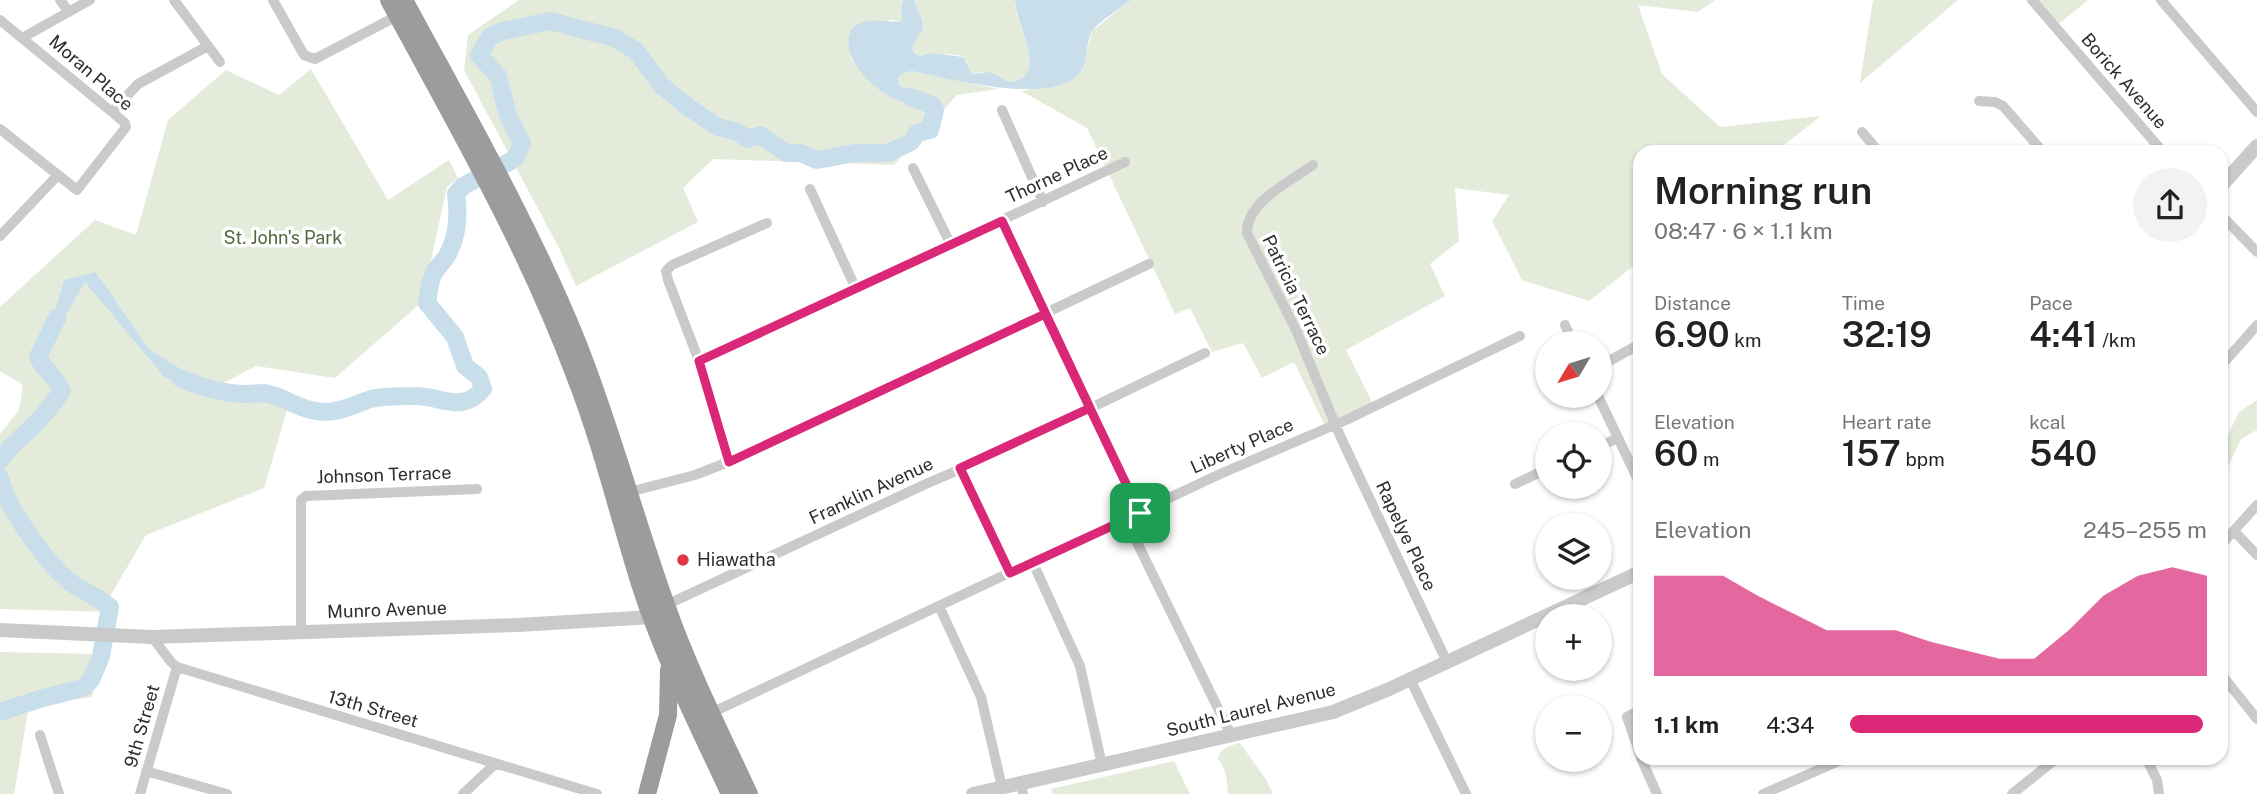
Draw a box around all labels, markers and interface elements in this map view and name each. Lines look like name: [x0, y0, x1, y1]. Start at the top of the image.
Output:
street label: Borick Avenue: [2077, 29, 2172, 133]
street label: Moran Place: [45, 31, 138, 115]
street label: Thorne Place: [1003, 142, 1111, 207]
text: Morning run: [1654, 168, 1872, 213]
button: share: [2133, 168, 2207, 242]
text: 08:47 · 6 × 1.1 km: [1654, 217, 1833, 244]
park label: St. John's Park: [224, 227, 342, 248]
street label: Patricia Terrace: [1258, 231, 1335, 358]
text: Distance: [1654, 292, 1731, 314]
text: Time: [1842, 292, 1885, 314]
text: Pace: [2029, 292, 2073, 314]
text: 6.90: [1654, 314, 1730, 355]
text: 32:19: [1842, 314, 1932, 355]
text: 4:41: [2029, 314, 2098, 355]
text: km: [1730, 329, 1761, 351]
text: /km: [2098, 329, 2136, 351]
north arrow: [1535, 331, 1612, 408]
map controls: [1535, 331, 1612, 772]
text: Elevation: [1654, 411, 1735, 433]
text: Heart rate: [1842, 411, 1931, 433]
text: kcal: [2029, 411, 2066, 433]
street label: Liberty Place: [1187, 414, 1296, 478]
button: locate: [1535, 422, 1612, 499]
text: 60: [1654, 433, 1698, 474]
text: 157: [1842, 433, 1901, 474]
text: 540: [2029, 433, 2097, 474]
text: m: [1698, 448, 1719, 470]
text: bpm: [1901, 448, 1945, 470]
street label: Franklin Avenue: [805, 453, 936, 528]
street label: Johnson Terrace: [316, 462, 452, 487]
street label: Rapelye Place: [1372, 478, 1441, 594]
pin: [1110, 483, 1170, 543]
icon: arrive: [1121, 494, 1159, 532]
button: layers: [1535, 513, 1612, 590]
text: Elevation: [1654, 516, 1752, 543]
text: 245–255 m: [2083, 516, 2207, 543]
place label: Hiawatha: [697, 549, 776, 570]
marker: Hiawatha: [675, 552, 691, 568]
street label: Munro Avenue: [327, 597, 447, 622]
button: +: [1535, 604, 1612, 681]
street label: South Laurel Avenue: [1164, 678, 1338, 741]
street label: 9th Street: [120, 682, 163, 770]
street label: 13th Street: [326, 686, 421, 731]
button: −: [1535, 695, 1612, 772]
text: 1.1 km: [1654, 711, 1719, 738]
text: 4:34: [1766, 711, 1815, 738]

